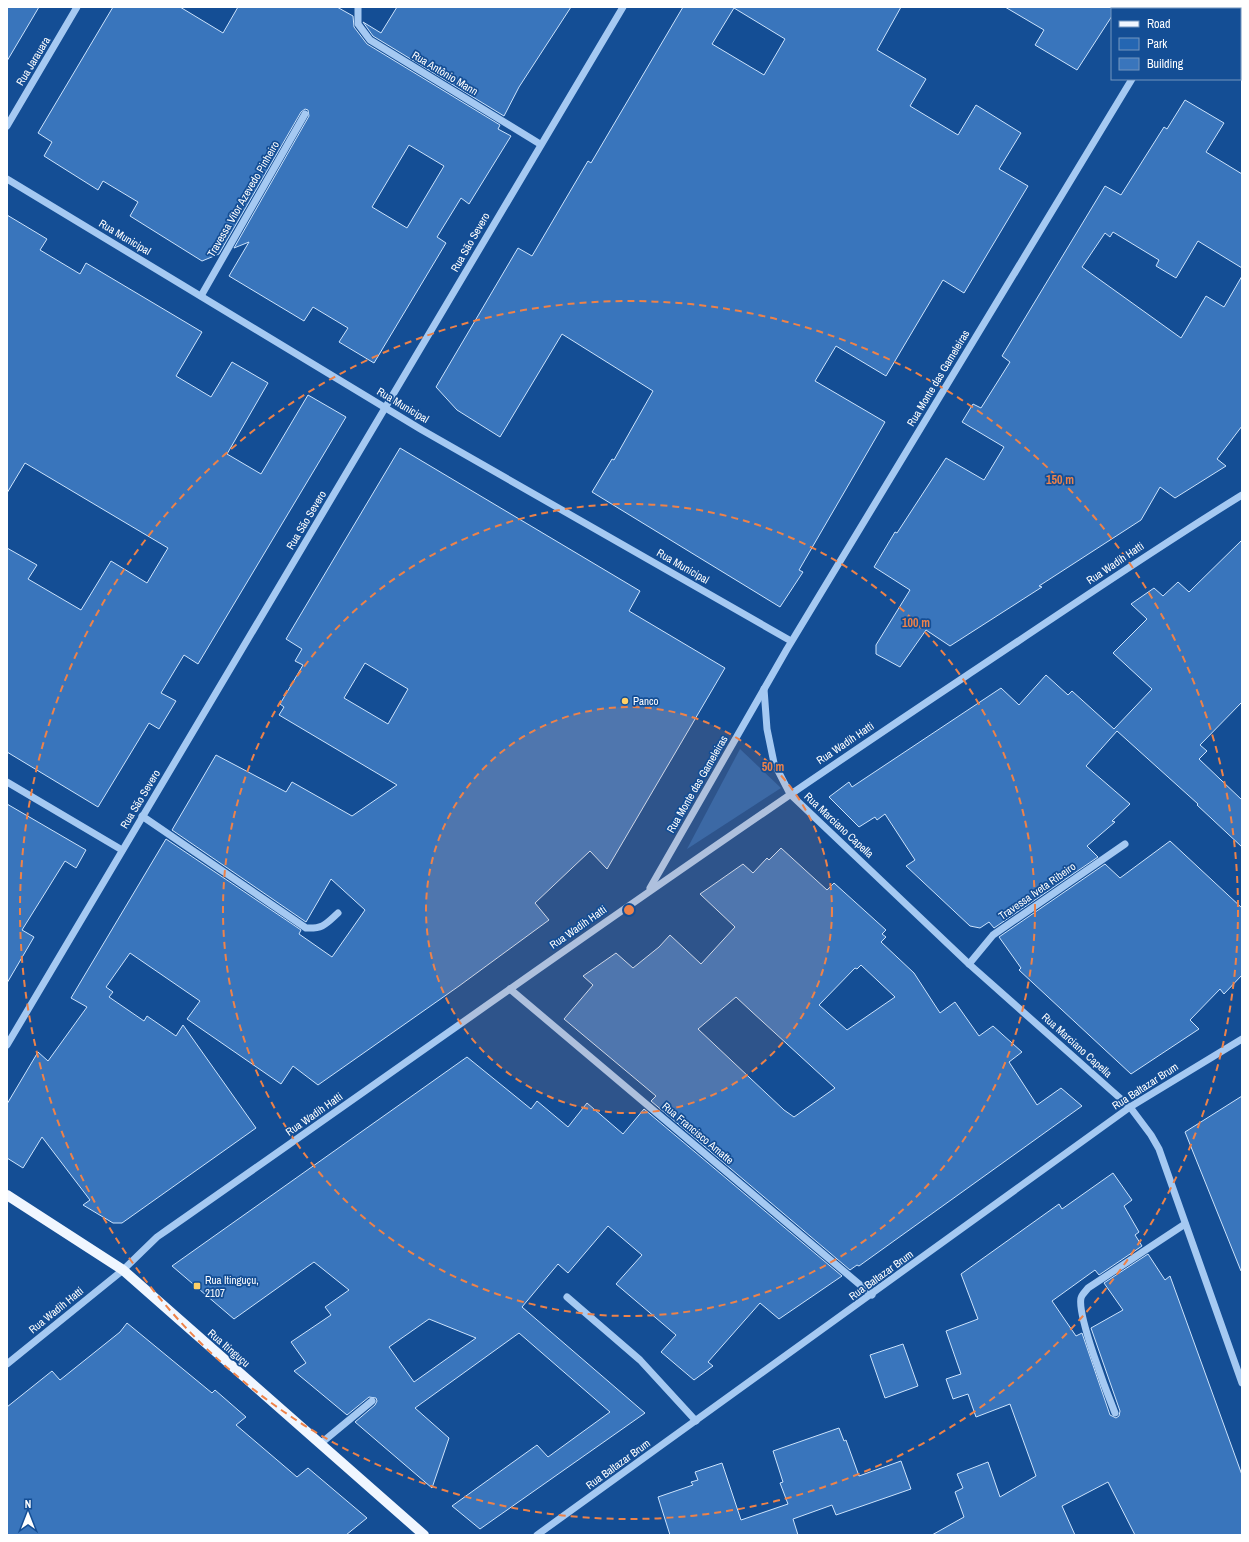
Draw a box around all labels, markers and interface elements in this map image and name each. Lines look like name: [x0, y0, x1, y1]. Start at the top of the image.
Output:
legend: [1111, 8, 1241, 80]
text: Road: [1147, 16, 1171, 32]
street label: Rua Jarauara: [13, 34, 53, 88]
text: Park: [1147, 36, 1167, 52]
street label: Rua Antônio Mann: [409, 48, 481, 98]
text: Building: [1147, 56, 1184, 72]
street label: Travessa Vitor Azevedo Pinheiro: [204, 138, 282, 260]
street label: Rua São Severo: [447, 210, 493, 274]
street label: Rua Municipal: [96, 216, 154, 258]
street label: Rua Monte das Gameleiras: [904, 327, 973, 429]
street label: Rua Municipal: [374, 384, 432, 426]
text: 150 m: [1046, 472, 1074, 488]
street label: Rua São Severo: [283, 488, 329, 552]
street label: Rua Wadih Hatti: [1084, 539, 1146, 587]
street label: Rua Municipal: [654, 545, 712, 587]
text: 100 m: [902, 615, 930, 631]
place label: Panco: [633, 694, 659, 708]
marker: Panco: [620, 696, 630, 706]
street label: Rua Wadih Hatti: [814, 719, 876, 767]
street label: Rua Monte das Gameleiras: [663, 732, 731, 835]
text: 50 m: [762, 759, 784, 775]
street label: Rua São Severo: [117, 767, 163, 831]
street label: Rua Marciano Capella: [801, 789, 877, 861]
street label: Travessa Iveta Ribeiro: [996, 859, 1078, 923]
street label: Rua Wadih Hatti: [547, 902, 609, 952]
centre of rings: [622, 903, 636, 917]
street label: Rua Marciano Capella: [1039, 1010, 1115, 1080]
street label: Rua Baltazar Brum: [1109, 1059, 1181, 1113]
street label: Rua Wadih Hatti: [283, 1089, 345, 1139]
street label: Rua Francisco Amatte: [659, 1099, 737, 1167]
street label: Rua Baltazar Brum: [846, 1247, 916, 1303]
place label: Rua Itinguçu, 2107: [205, 1273, 259, 1300]
marker: Rua Itinguçu, 2107: [192, 1281, 202, 1291]
street label: Rua Wadih Hatti: [26, 1284, 86, 1336]
street label: Rua Itinguçu: [205, 1326, 253, 1370]
street label: Rua Baltazar Brum: [583, 1436, 653, 1492]
north arrow: [8, 1494, 48, 1534]
text: N: [25, 1497, 31, 1511]

